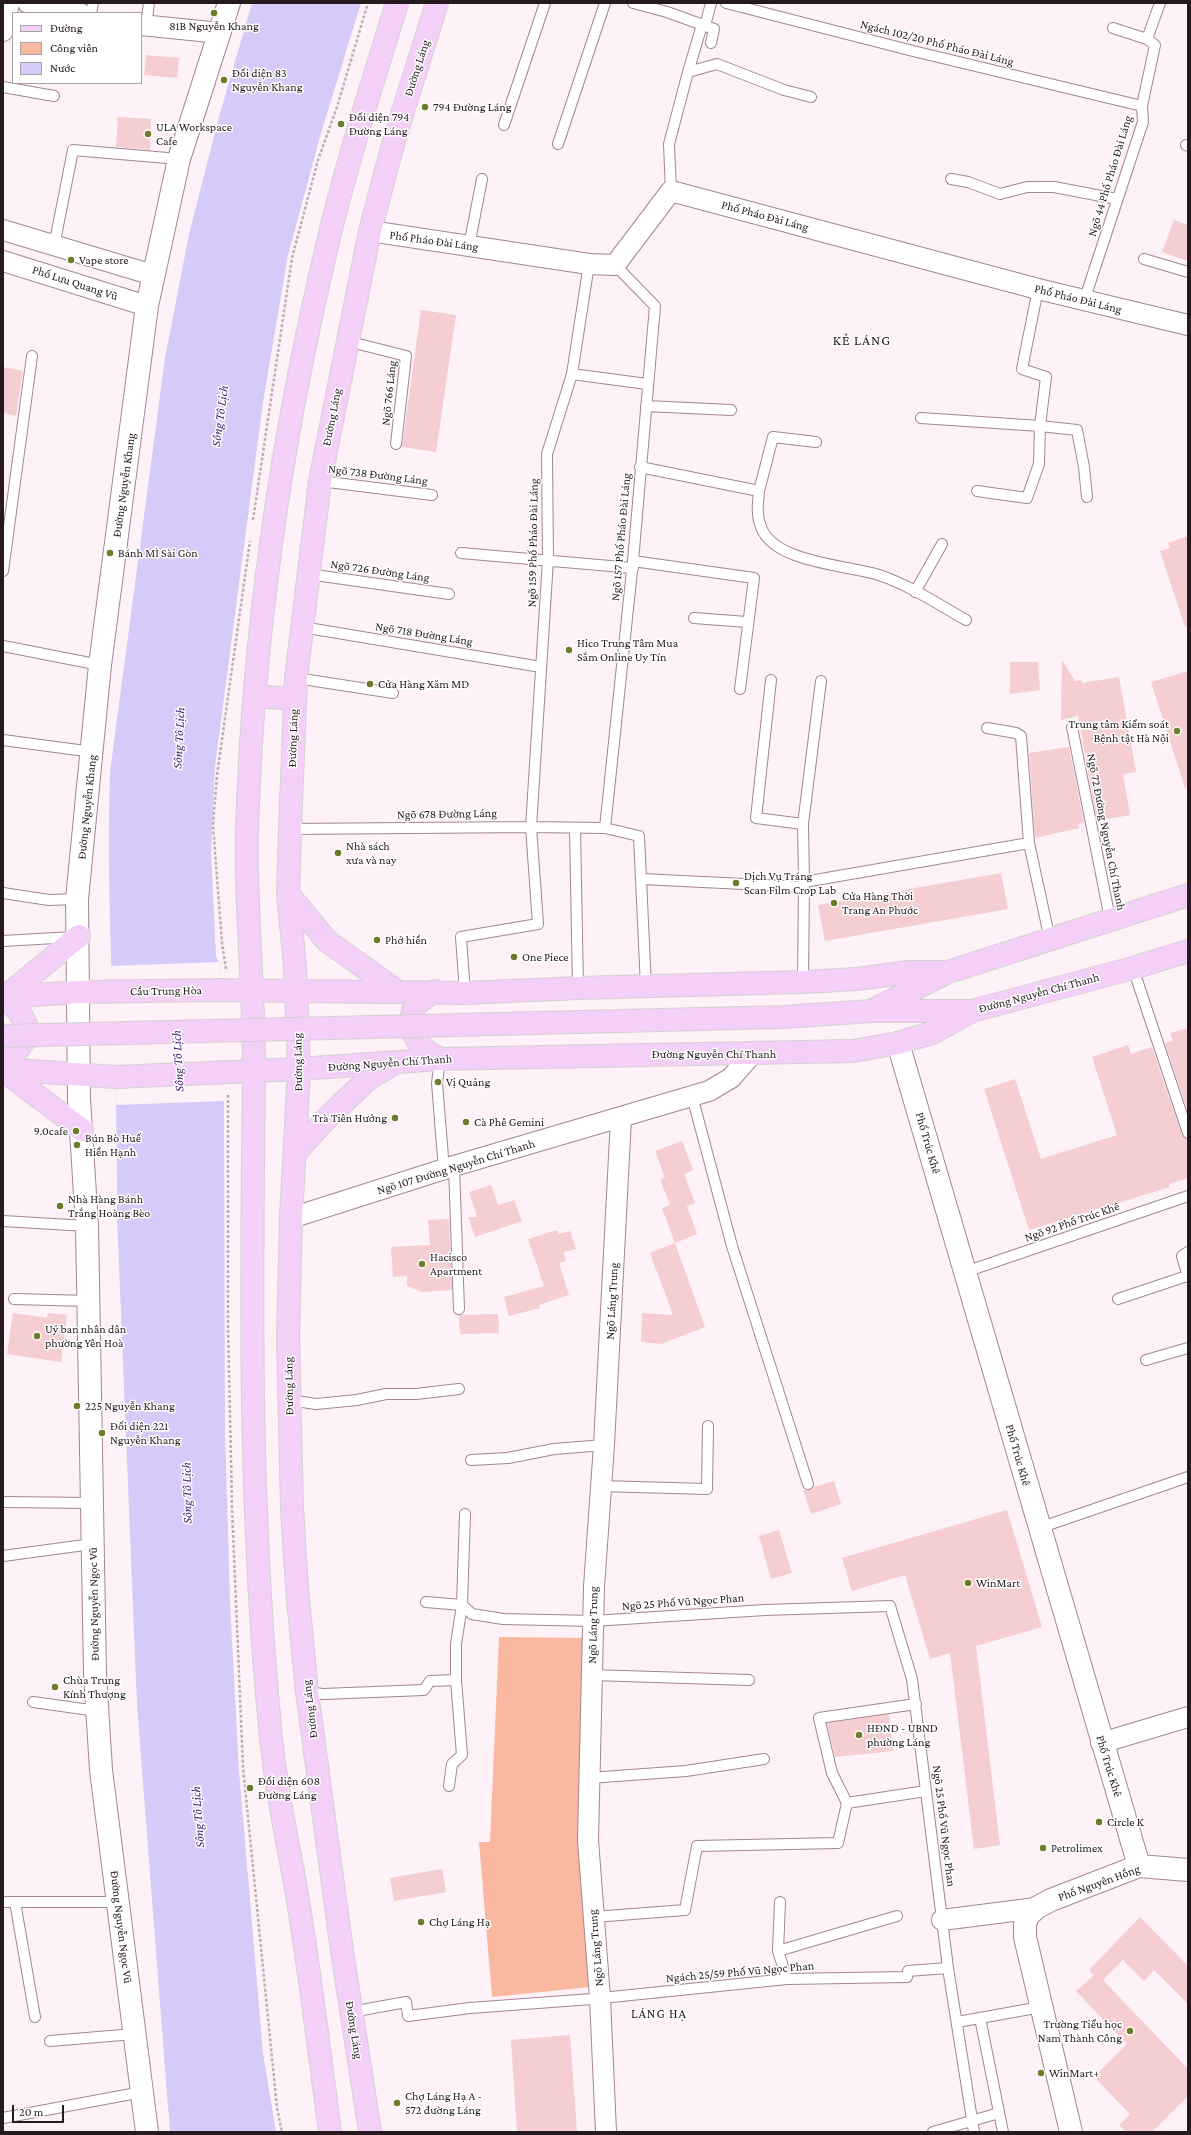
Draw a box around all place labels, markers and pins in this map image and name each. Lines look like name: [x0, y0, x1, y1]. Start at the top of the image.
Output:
marker: 81B Nguyễn Khang: [209, 8, 219, 18]
place label: 81B Nguyễn Khang: [169, 19, 259, 33]
place label: Đối diện 83 Nguyễn Khang: [232, 66, 302, 94]
marker: Đối diện 83 Nguyễn Khang: [219, 75, 229, 85]
place label: 794 Đường Láng: [433, 100, 511, 114]
marker: 794 Đường Láng: [420, 102, 430, 112]
place label: Đối diện 794 Đường Láng: [349, 110, 409, 138]
marker: Đối diện 794 Đường Láng: [336, 119, 346, 129]
place label: ULA Workspace Cafe: [156, 120, 232, 148]
marker: ULA Workspace Cafe: [143, 129, 153, 139]
place label: Vape store: [79, 253, 129, 267]
marker: Vape store: [66, 255, 76, 265]
place label: Bánh MÌ Sài Gòn: [118, 546, 198, 560]
marker: Bánh MÌ Sài Gòn: [105, 548, 115, 558]
place label: Hico Trung Tâm Mua Sắm Online Uy Tín: [577, 636, 678, 664]
marker: Hico Trung Tâm Mua Sắm Online Uy Tín: [564, 645, 574, 655]
place label: Cửa Hàng Xăm MD: [378, 677, 469, 691]
marker: Cửa Hàng Xăm MD: [365, 679, 375, 689]
place label: Trung tâm Kiểm soát Bệnh tật Hà Nội: [1069, 717, 1169, 745]
marker: Trung tâm Kiểm soát Bệnh tật Hà Nội: [1172, 726, 1182, 736]
place label: Nhà sách xưa và nay: [346, 839, 396, 867]
marker: Nhà sách xưa và nay: [333, 848, 343, 858]
place label: Dịch Vụ Tráng Scan Film Crop Lab: [744, 869, 836, 897]
marker: Dịch Vụ Tráng Scan Film Crop Lab: [731, 878, 741, 888]
place label: Cửa Hàng Thời Trang An Phước: [842, 889, 918, 917]
marker: Cửa Hàng Thời Trang An Phước: [829, 898, 839, 908]
place label: Phở hiền: [385, 933, 427, 947]
marker: Phở hiền: [372, 935, 382, 945]
place label: One Piece: [522, 950, 569, 964]
marker: One Piece: [509, 952, 519, 962]
place label: Vị Quảng: [446, 1075, 490, 1089]
marker: Vị Quảng: [433, 1077, 443, 1087]
place label: Trà Tiên Hưởng: [313, 1111, 387, 1125]
marker: Trà Tiên Hưởng: [390, 1113, 400, 1123]
place label: Cà Phê Gemini: [474, 1115, 544, 1129]
marker: Cà Phê Gemini: [461, 1117, 471, 1127]
place label: 9.0cafe: [34, 1124, 68, 1138]
marker: 9.0cafe: [71, 1126, 81, 1136]
place label: Bún Bò Huế Hiền Hạnh: [85, 1131, 141, 1159]
marker: Bún Bò Huế Hiền Hạnh: [72, 1140, 82, 1150]
place label: Nhà Hàng Bánh Trắng Hoàng Bèo: [68, 1192, 150, 1220]
marker: Nhà Hàng Bánh Trắng Hoàng Bèo: [55, 1201, 65, 1211]
place label: Hacisco Apartment: [430, 1250, 482, 1278]
marker: Hacisco Apartment: [417, 1259, 427, 1269]
place label: Uỷ ban nhân dân phường Yên Hoà: [45, 1322, 126, 1350]
marker: Uỷ ban nhân dân phường Yên Hoà: [32, 1331, 42, 1341]
place label: 225 Nguyễn Khang: [85, 1399, 175, 1413]
marker: 225 Nguyễn Khang: [72, 1401, 82, 1411]
place label: Đối diện 221 Nguyễn Khang: [110, 1419, 180, 1447]
marker: Đối diện 221 Nguyễn Khang: [97, 1428, 107, 1438]
place label: WinMart: [976, 1576, 1020, 1590]
marker: WinMart: [963, 1578, 973, 1588]
place label: Chùa Trung Kính Thượng: [63, 1673, 126, 1701]
marker: Chùa Trung Kính Thượng: [50, 1682, 60, 1692]
place label: HĐND - UBND phường Láng: [867, 1721, 938, 1749]
marker: HĐND - UBND phường Láng: [854, 1730, 864, 1740]
place label: Đối diện 608 Đường Láng: [258, 1774, 320, 1802]
marker: Đối diện 608 Đường Láng: [245, 1783, 255, 1793]
place label: Circle K: [1107, 1815, 1144, 1829]
marker: Circle K: [1094, 1817, 1104, 1827]
place label: Petrolimex: [1051, 1841, 1103, 1855]
marker: Petrolimex: [1038, 1843, 1048, 1853]
place label: Chợ Láng Hạ: [429, 1915, 490, 1929]
marker: Chợ Láng Hạ: [416, 1917, 426, 1927]
place label: Trường Tiểu học Nam Thành Công: [1038, 2017, 1122, 2045]
marker: Trường Tiểu học Nam Thành Công: [1125, 2026, 1135, 2036]
place label: WinMart+: [1049, 2066, 1099, 2080]
marker: WinMart+: [1036, 2068, 1046, 2078]
place label: Chợ Láng Hạ A - 572 đường Láng: [405, 2089, 482, 2117]
marker: Chợ Láng Hạ A - 572 đường Láng: [392, 2098, 402, 2108]

